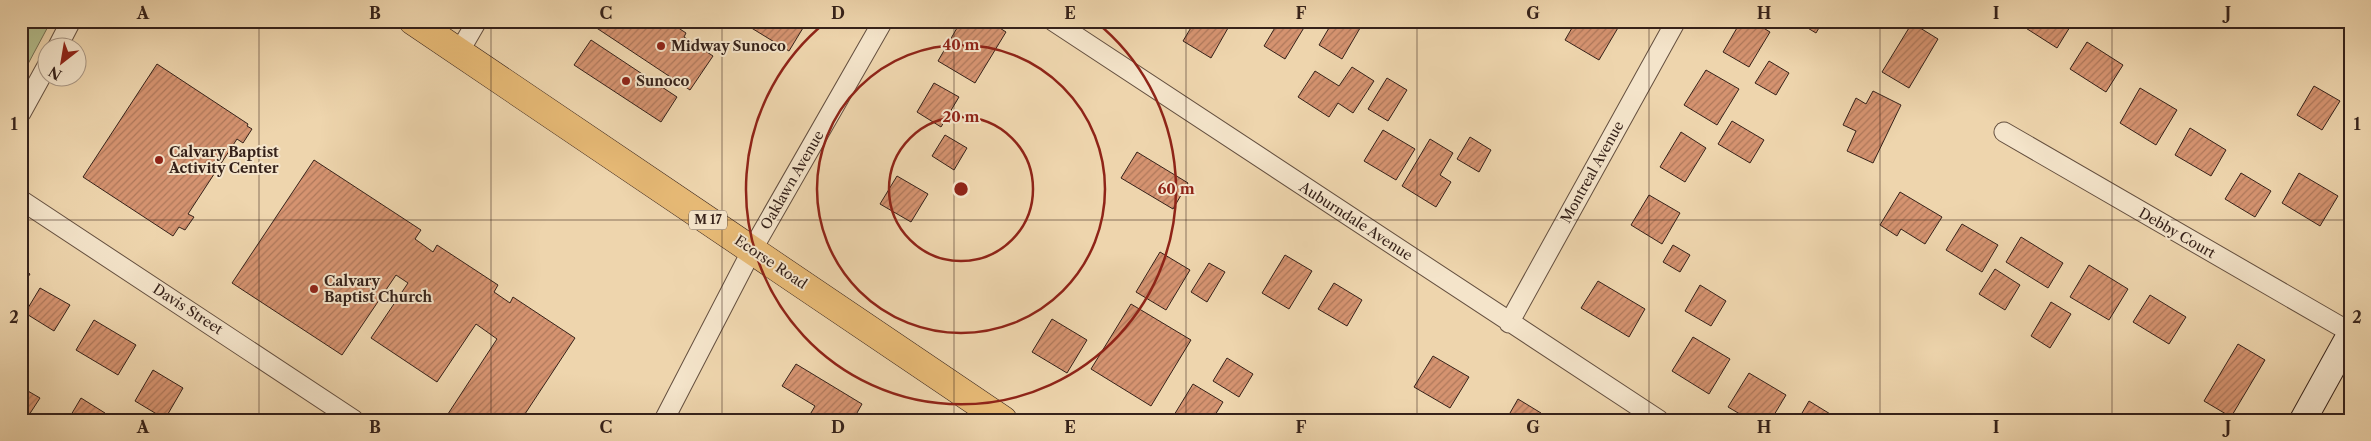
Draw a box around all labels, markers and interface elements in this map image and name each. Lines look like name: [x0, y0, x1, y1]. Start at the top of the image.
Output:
text: A: [136, 3, 150, 23]
text: B: [369, 3, 381, 23]
text: C: [600, 3, 612, 23]
text: D: [831, 3, 845, 23]
text: E: [1064, 3, 1076, 23]
text: F: [1296, 3, 1307, 23]
text: G: [1526, 3, 1540, 23]
text: H: [1757, 3, 1771, 23]
text: I: [1993, 3, 2000, 23]
text: J: [2222, 3, 2231, 23]
text: 40 m: [942, 35, 980, 54]
place label: Midway Sunoco: [671, 37, 786, 55]
north arrow: [38, 38, 88, 88]
marker: Midway Sunoco: [655, 40, 667, 52]
text: N: [45, 62, 65, 84]
place label: Sunoco: [636, 72, 689, 90]
marker: Sunoco: [620, 75, 632, 87]
text: 20 m: [942, 107, 980, 126]
text: 1: [10, 114, 18, 134]
text: 1: [2353, 114, 2361, 134]
street label: Montreal Avenue: [1556, 118, 1628, 226]
street label: Oaklawn Avenue: [756, 127, 828, 233]
place label: Calvary Baptist Activity Center: [168, 143, 279, 177]
marker: Calvary Baptist Activity Center: [153, 154, 165, 166]
street label: Auburndale Avenue: [1295, 177, 1416, 264]
text: 60 m: [1157, 179, 1195, 198]
centre of rings: [952, 180, 970, 198]
street label: Debby Court: [2135, 204, 2219, 262]
road number: M 17: [689, 210, 727, 230]
street label: Ecorse Road: [731, 231, 811, 293]
place label: Calvary Baptist Church: [324, 272, 433, 306]
street label: Davis Street: [150, 280, 226, 338]
marker: Calvary Baptist Church: [308, 283, 320, 295]
text: 2: [9, 307, 19, 327]
text: 2: [2352, 307, 2362, 327]
text: A: [136, 417, 150, 437]
text: B: [369, 417, 381, 437]
text: C: [600, 417, 612, 437]
text: D: [831, 417, 845, 437]
text: E: [1064, 417, 1076, 437]
text: F: [1296, 417, 1307, 437]
text: G: [1526, 417, 1540, 437]
text: H: [1757, 417, 1771, 437]
text: I: [1993, 417, 2000, 437]
text: J: [2222, 417, 2231, 437]

